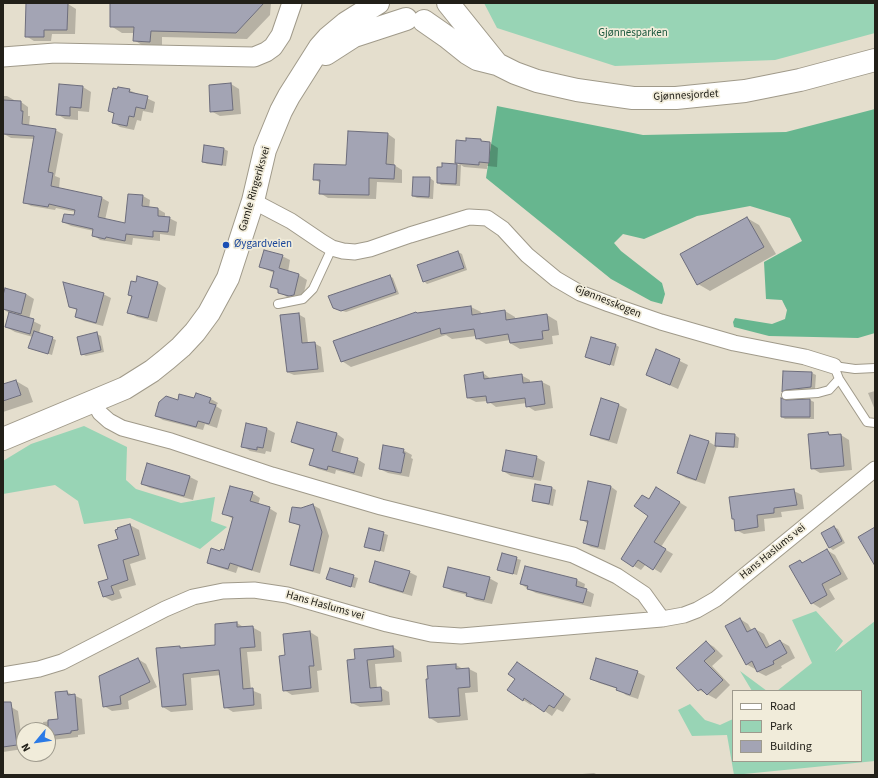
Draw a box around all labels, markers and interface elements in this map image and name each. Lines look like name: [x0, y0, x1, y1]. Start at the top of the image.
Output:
park label: Gjønnesparken: [598, 27, 668, 41]
street label: Gjønnesjordet: [653, 88, 719, 104]
street label: Gamle Ringeriksvei: [237, 145, 273, 233]
place label: Øygardveien: [234, 238, 292, 252]
marker: Øygardveien: [221, 240, 231, 250]
street label: Gjønnesskogen: [573, 283, 643, 321]
street label: Hans Haslums vei: [737, 521, 809, 583]
street label: Hans Haslums vei: [284, 589, 366, 623]
legend: [732, 690, 862, 762]
text: Road: [770, 698, 796, 715]
text: Park: [770, 718, 792, 735]
north arrow: [16, 722, 56, 762]
text: Building: [770, 738, 812, 755]
text: N: [18, 741, 34, 754]

